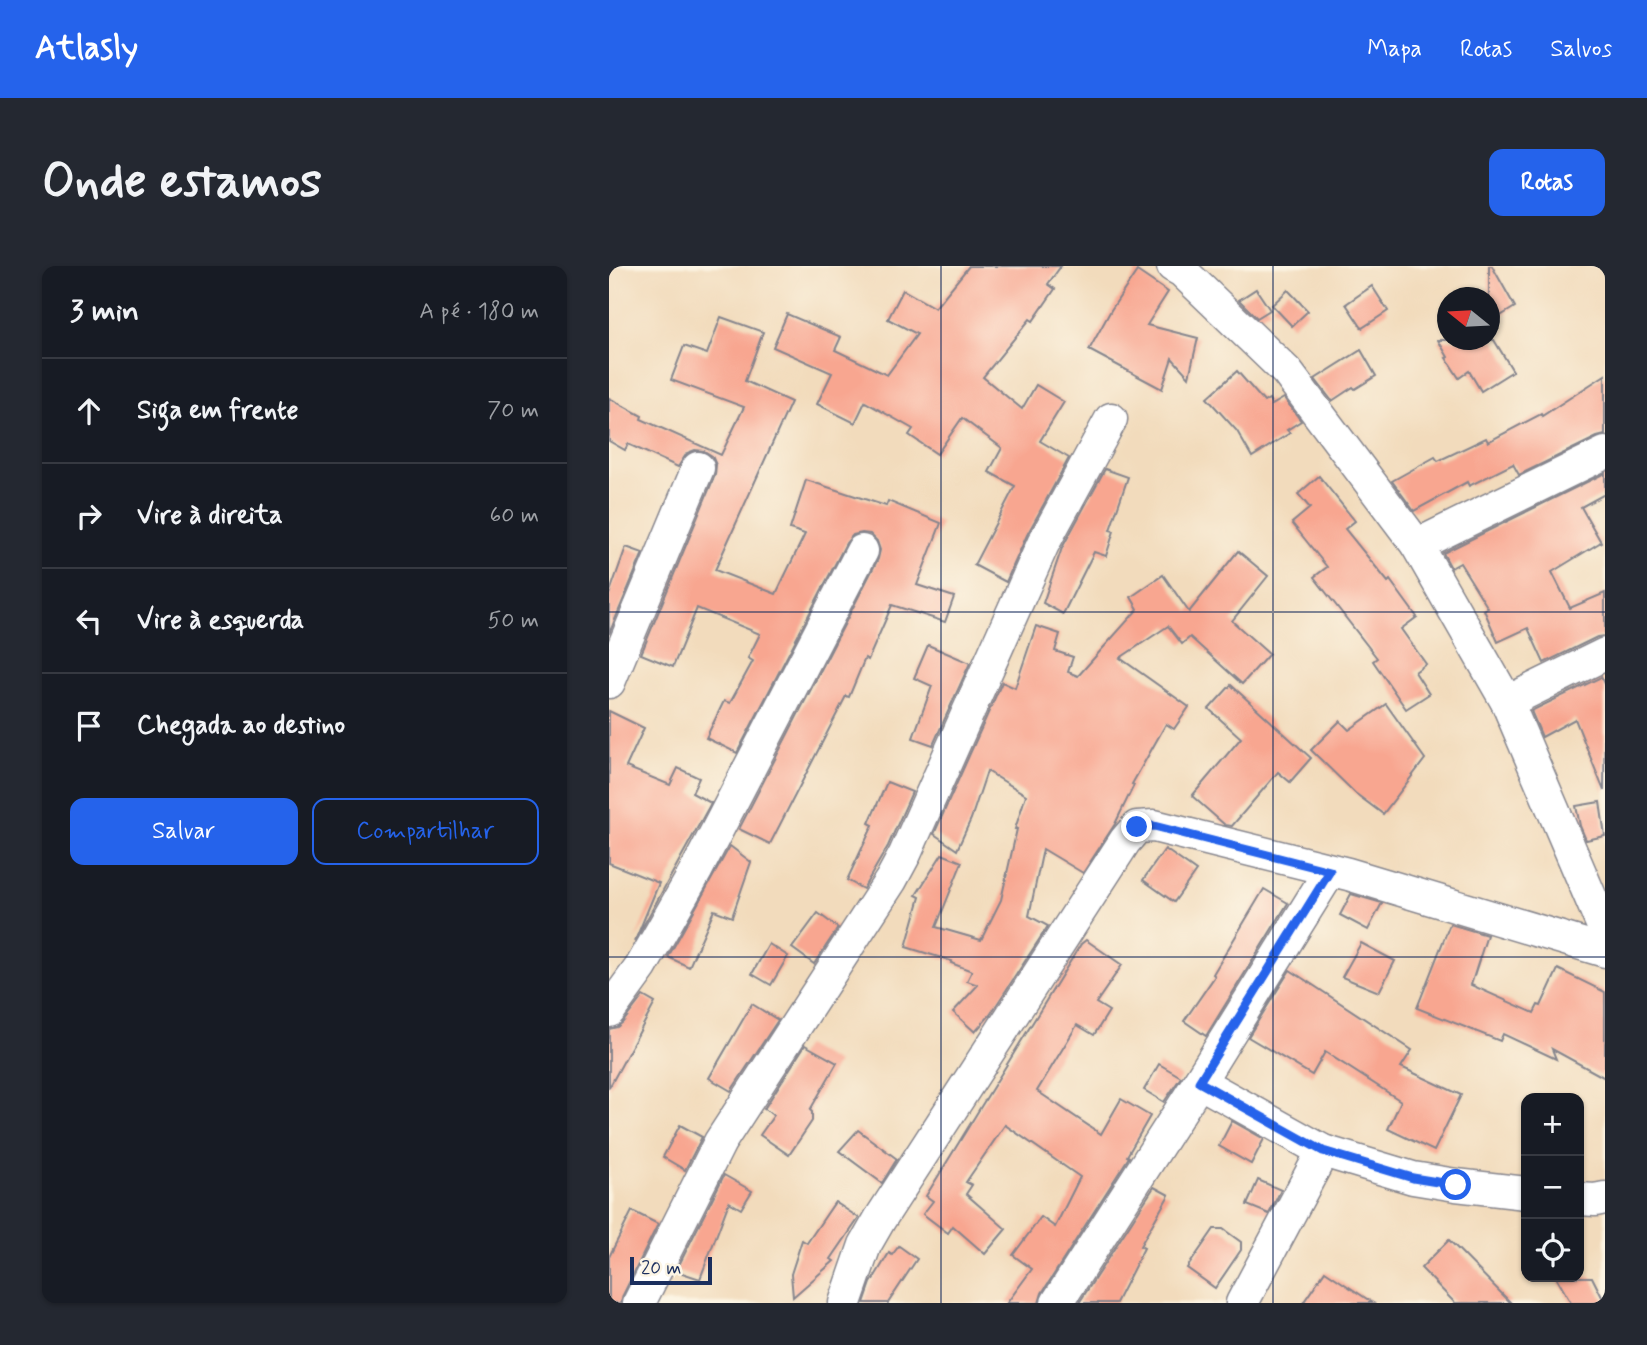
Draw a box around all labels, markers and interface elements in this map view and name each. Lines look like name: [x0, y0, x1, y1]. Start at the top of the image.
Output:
text: Atlasly: [35, 27, 138, 71]
text: Mapa: [1367, 34, 1422, 65]
text: Rotas: [1460, 34, 1512, 65]
text: Salvos: [1550, 34, 1612, 65]
button: Rotas: [1489, 149, 1605, 216]
text: Onde estamos: [42, 150, 322, 215]
north arrow: [1437, 287, 1500, 350]
text: 3 min: [70, 292, 139, 331]
text: A pé · 180 m: [419, 297, 539, 327]
icon: ahead: [70, 392, 108, 430]
text: Siga em frente: [137, 394, 298, 428]
text: 70 m: [487, 396, 539, 426]
icon: right: [70, 497, 108, 535]
text: Vire à direita: [137, 499, 283, 533]
text: 60 m: [490, 501, 539, 531]
icon: left: [70, 602, 108, 640]
text: Vire à esquerda: [137, 604, 304, 638]
text: 50 m: [488, 606, 539, 636]
icon: arrive: [70, 707, 108, 745]
text: Chegada ao destino: [137, 709, 345, 743]
button: Salvar: [70, 798, 298, 865]
button: Compartilhar: [312, 798, 539, 865]
route end: [1121, 811, 1152, 842]
map controls: [1521, 1093, 1584, 1282]
button: +: [1521, 1093, 1584, 1156]
button: −: [1521, 1156, 1584, 1219]
route start: [1440, 1169, 1471, 1200]
button: locate: [1521, 1219, 1584, 1282]
scale bar: [630, 1254, 712, 1286]
text: 20 m: [641, 1256, 681, 1281]

